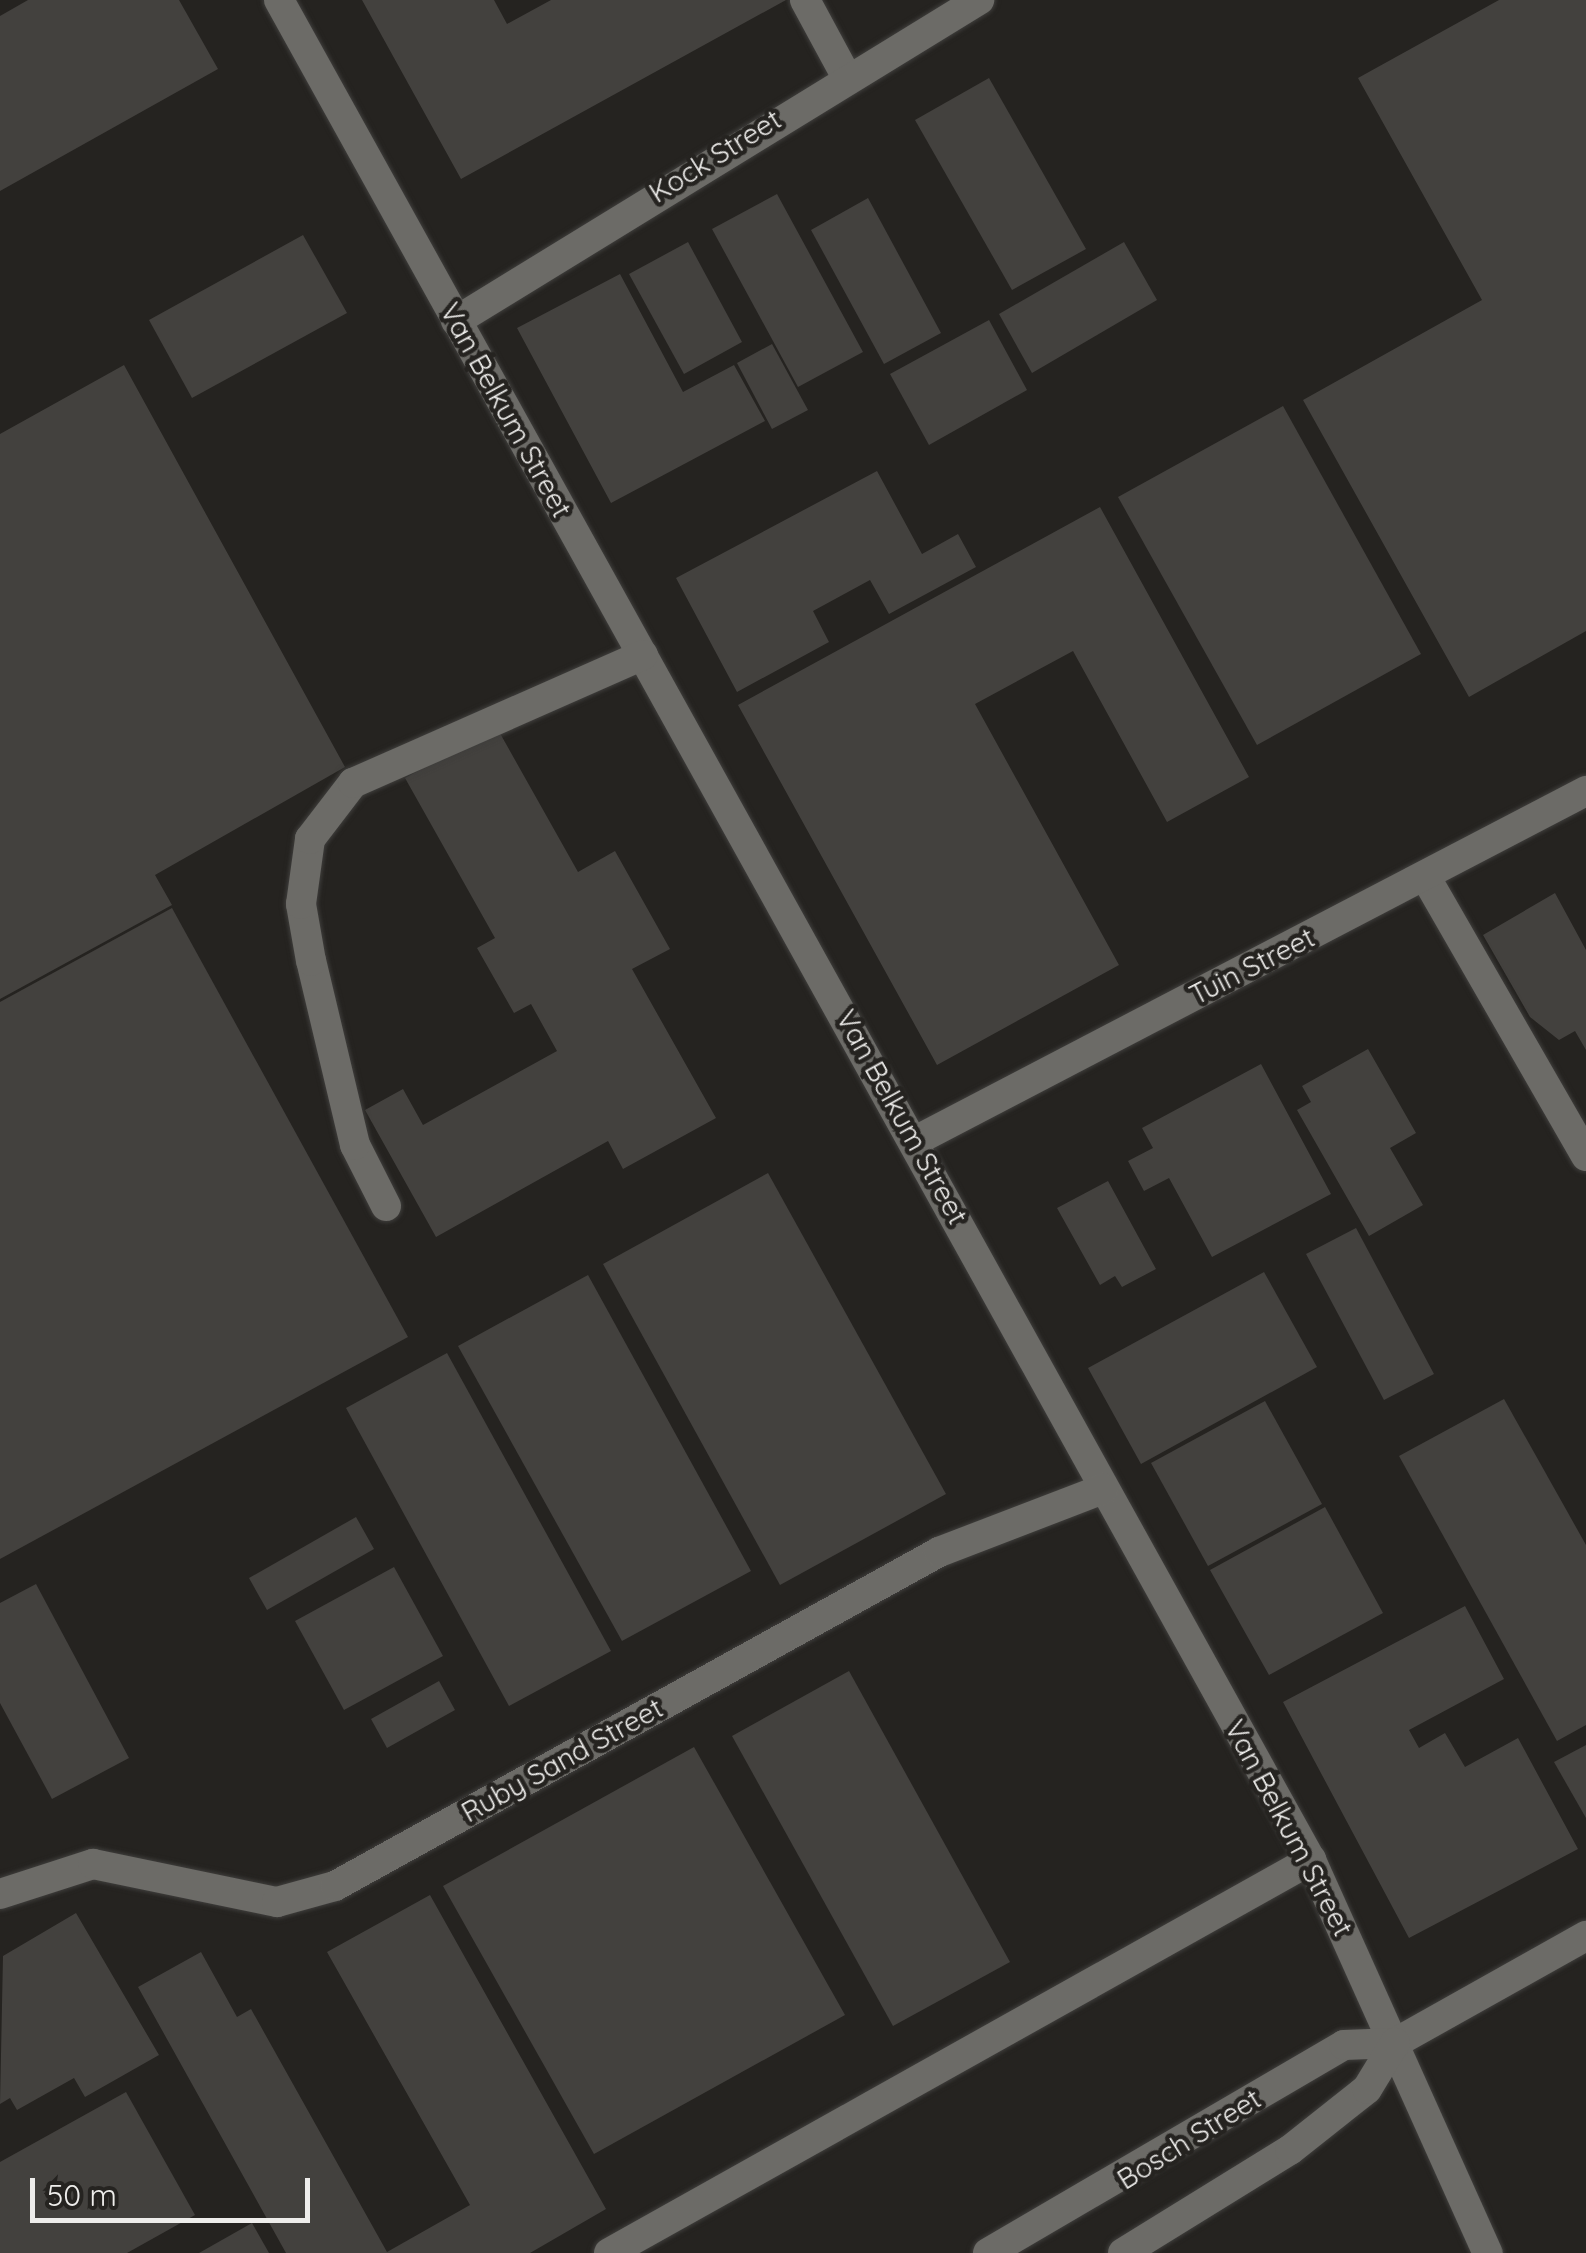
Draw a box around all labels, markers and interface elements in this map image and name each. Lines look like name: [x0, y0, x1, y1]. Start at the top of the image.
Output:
street label: Kock Street: [643, 102, 787, 210]
street label: Van Belkum Street: [433, 297, 579, 523]
street label: Tuin Street: [1184, 920, 1320, 1012]
street label: Van Belkum Street: [829, 1004, 975, 1230]
street label: Ruby Sand Street: [455, 1691, 669, 1829]
street label: Van Belkum Street: [1218, 1714, 1360, 1942]
street label: Bosch Street: [1111, 2082, 1267, 2196]
scale bar: [35, 2158, 315, 2220]
text: 50 m: [47, 2176, 117, 2214]

